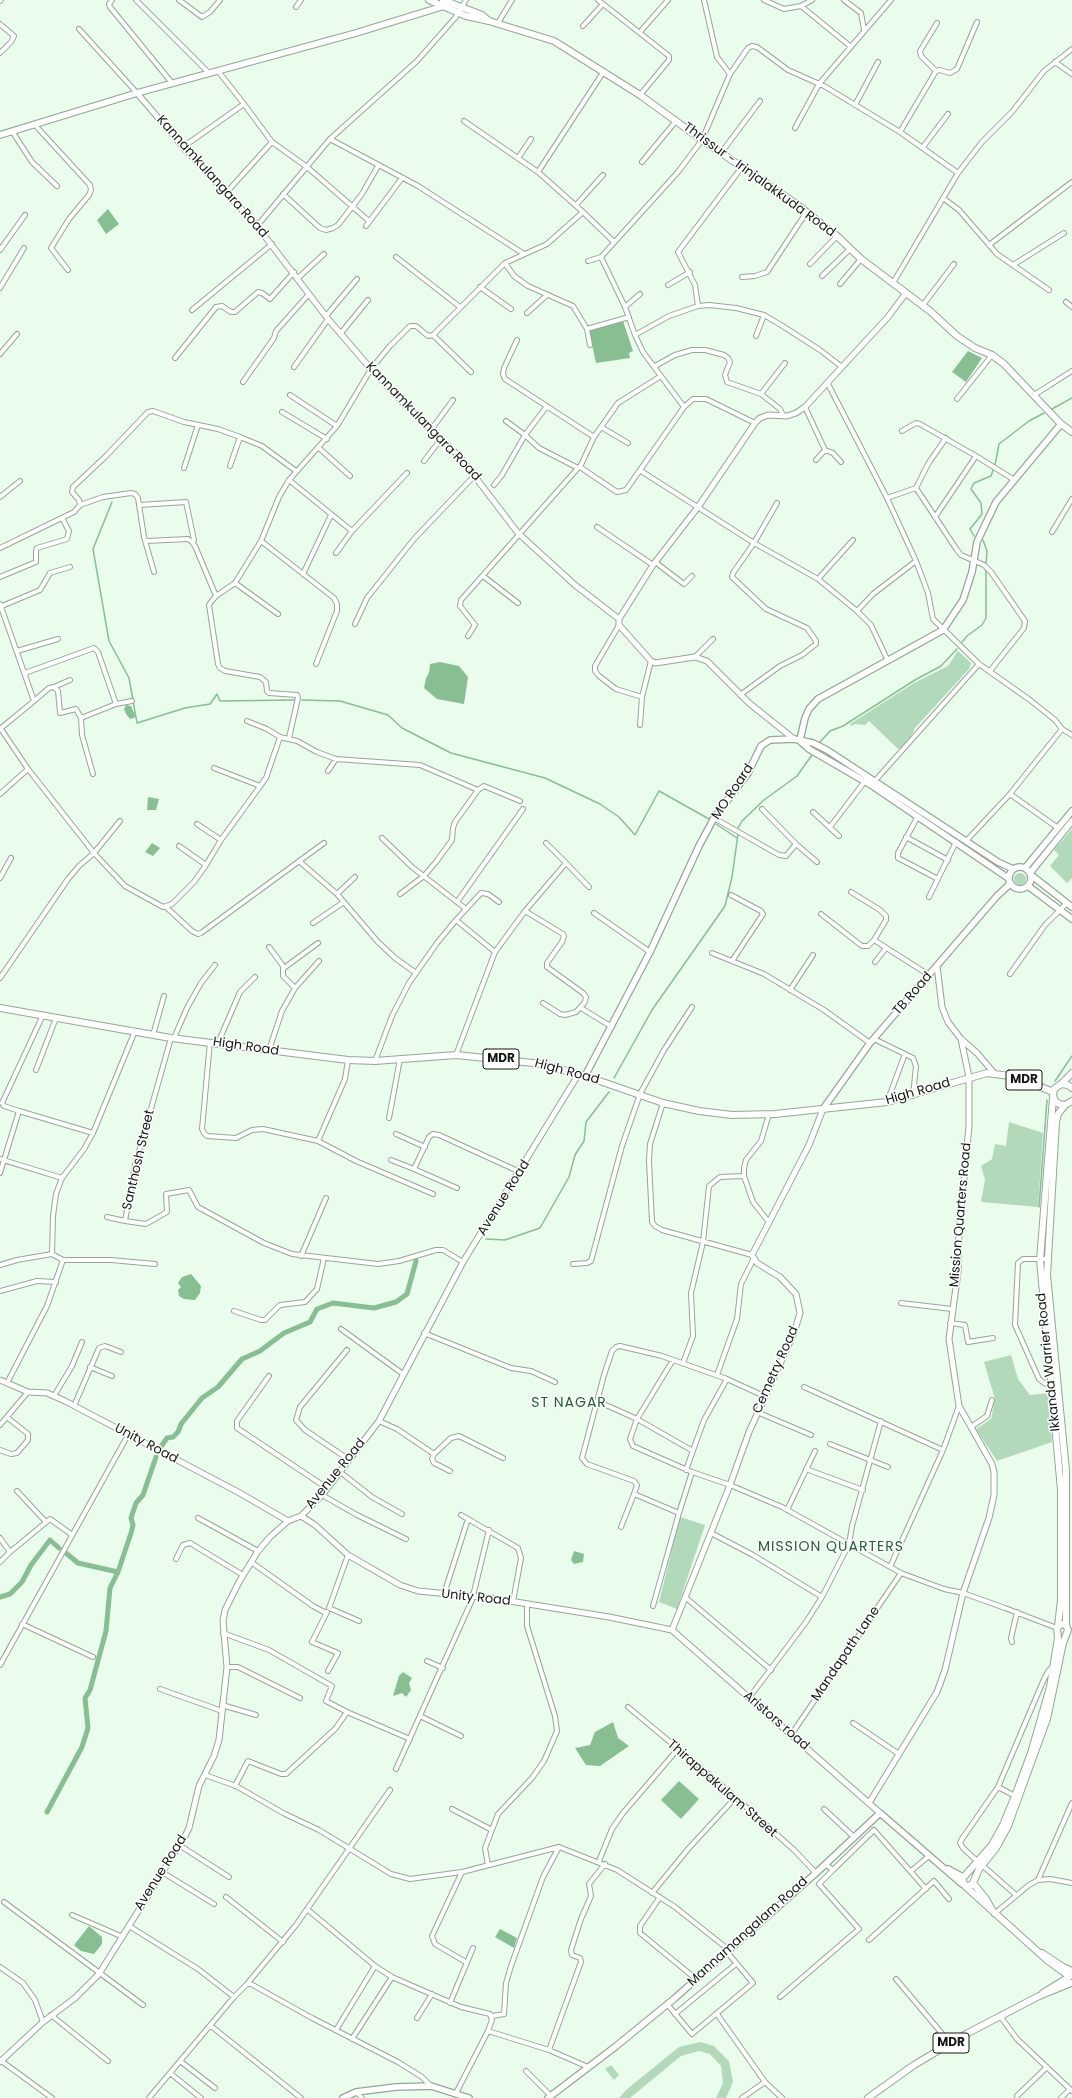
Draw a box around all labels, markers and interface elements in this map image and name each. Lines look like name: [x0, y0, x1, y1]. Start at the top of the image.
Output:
street label: Kannamkulangara Road: [153, 113, 271, 241]
street label: Thrissur - Irinjalakkuda Road: [680, 120, 838, 240]
street label: Kannamkulangara Road: [362, 359, 484, 485]
street label: MO Roard: [709, 761, 757, 823]
street label: TB Road: [890, 969, 936, 1019]
street label: High Road: [212, 1035, 280, 1059]
road number: MDR: [483, 1049, 519, 1069]
street label: High Road: [533, 1056, 601, 1088]
road number: MDR: [1006, 1070, 1042, 1090]
street label: High Road: [884, 1075, 952, 1109]
street label: Santhosh Street: [120, 1108, 158, 1212]
street label: Mission Quarters Road: [947, 1142, 975, 1288]
street label: Avenue Road: [475, 1157, 533, 1239]
street label: Ikkanda Warrier Road: [1034, 1292, 1064, 1432]
street label: Cemetry Road: [750, 1324, 802, 1416]
district label: ST NAGAR: [531, 1395, 607, 1411]
street label: Unity Road: [112, 1421, 180, 1467]
street label: Avenue Road: [303, 1436, 369, 1512]
district label: MISSION QUARTERS: [758, 1539, 904, 1555]
street label: Unity Road: [441, 1587, 511, 1609]
street label: Mandapath Lane: [809, 1604, 883, 1704]
street label: Aristors road: [740, 1688, 812, 1754]
street label: Thirappakulam Street: [664, 1737, 780, 1841]
street label: Avenue Road: [132, 1832, 190, 1914]
street label: Mannamangalam Road: [685, 1874, 811, 1990]
road number: MDR: [933, 2033, 969, 2053]

